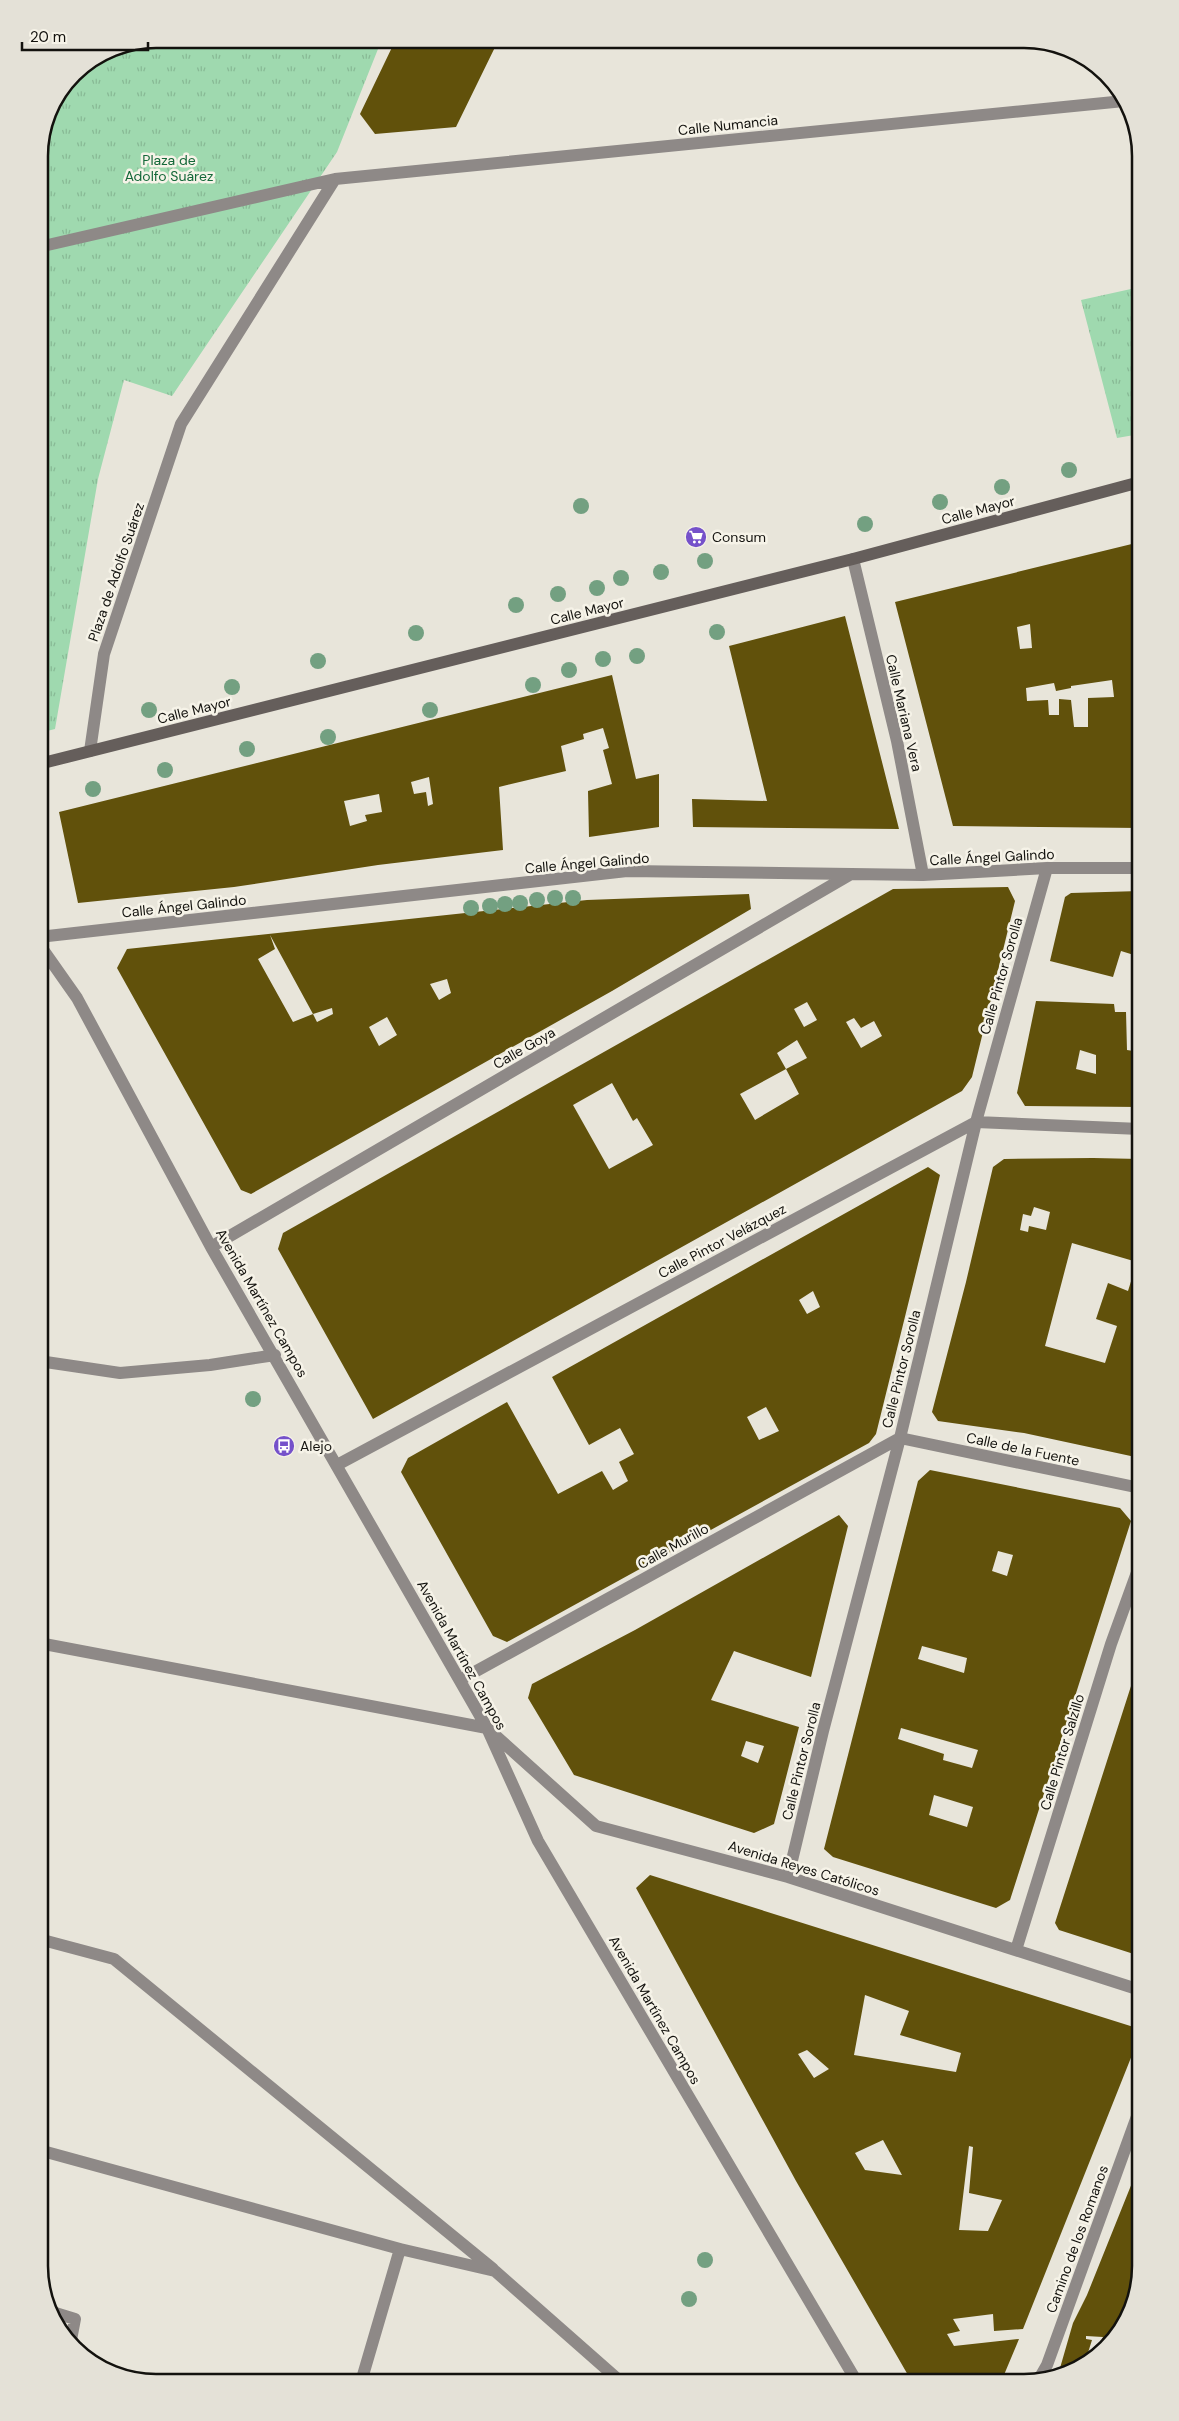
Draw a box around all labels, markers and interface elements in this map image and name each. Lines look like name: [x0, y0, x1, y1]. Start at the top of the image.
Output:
scale bar: [22, 20, 149, 52]
text: 20 m: [30, 27, 66, 47]
street label: Calle Numancia: [677, 111, 779, 139]
park label: Plaza de Adolfo Suárez: [125, 151, 213, 185]
street label: Calle Mayor: [939, 492, 1017, 528]
street label: Plaza de Adolfo Suárez: [84, 500, 148, 644]
supermarket icon: Consum: [684, 525, 708, 549]
place label: Consum: [712, 528, 766, 546]
street label: Calle Mayor: [548, 593, 626, 629]
street label: Calle Mariana Vera: [882, 653, 926, 773]
street label: Calle Mayor: [155, 692, 233, 728]
street label: Calle Ángel Galindo: [929, 845, 1055, 869]
street label: Calle Ángel Galindo: [524, 849, 650, 877]
street label: Calle Ángel Galindo: [121, 891, 247, 921]
street label: Calle Pintor Sorolla: [976, 915, 1026, 1037]
street label: Calle Goya: [490, 1023, 558, 1073]
street label: Calle Pintor Velázquez: [655, 1200, 789, 1282]
street label: Avenida Martínez Campos: [212, 1225, 312, 1381]
street label: Calle Pintor Sorolla: [878, 1308, 924, 1430]
street label: Calle de la Fuente: [965, 1428, 1081, 1470]
bus stop icon: Alejo: [272, 1434, 296, 1458]
place label: Alejo: [300, 1437, 332, 1455]
street label: Calle Murillo: [634, 1519, 712, 1573]
street label: Avenida Martínez Campos: [413, 1577, 511, 1733]
street label: Calle Pintor Salzillo: [1036, 1692, 1088, 1812]
street label: Calle Pintor Sorolla: [778, 1700, 824, 1822]
street label: Avenida Reyes Católicos: [726, 1836, 882, 1900]
street label: Avenida Martínez Campos: [605, 1932, 705, 2088]
street label: Camino de los Romanos: [1042, 2163, 1112, 2315]

